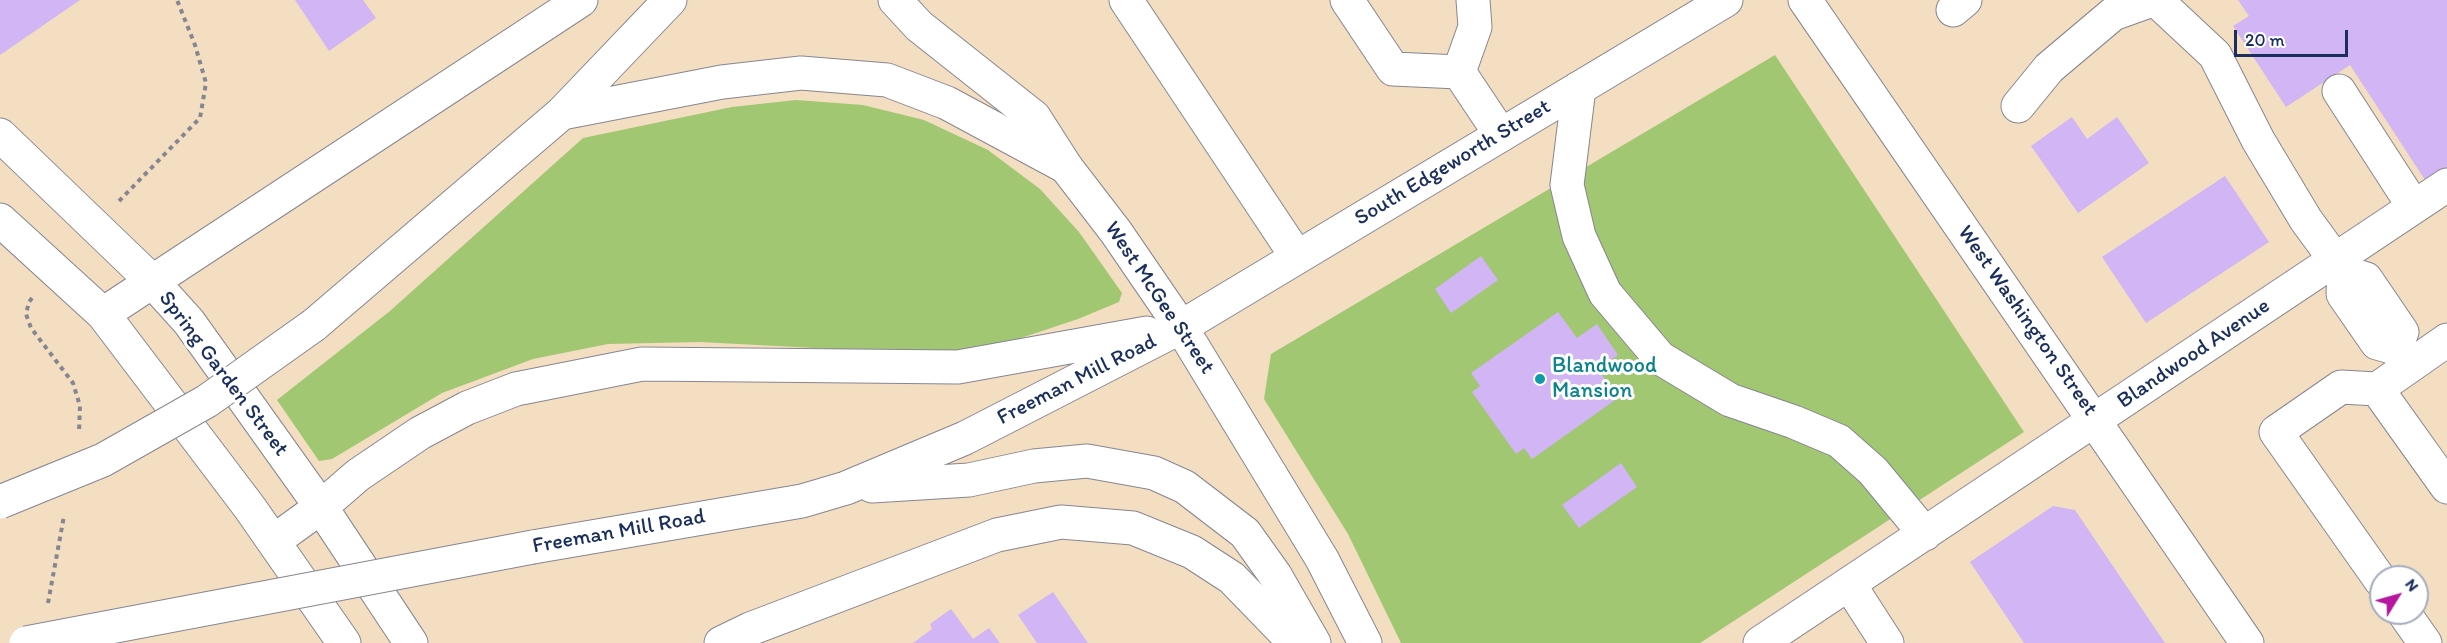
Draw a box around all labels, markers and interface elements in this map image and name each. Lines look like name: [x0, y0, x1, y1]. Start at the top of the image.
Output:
scale bar: [2237, 18, 2351, 56]
text: 20 m: [2245, 29, 2285, 51]
street label: South Edgeworth Street: [1350, 94, 1556, 232]
street label: West McGee Street: [1098, 217, 1220, 379]
street label: West Washington Street: [1951, 221, 2103, 421]
street label: Spring Garden Street: [152, 286, 294, 462]
street label: Blandwood Avenue: [2113, 293, 2275, 415]
street label: Freeman Mill Road: [993, 329, 1161, 431]
place label: Blandwood Mansion: [1552, 353, 1657, 404]
marker: Blandwood Mansion: [1533, 372, 1547, 386]
street label: Freeman Mill Road: [531, 504, 707, 560]
north arrow: [2369, 565, 2429, 625]
text: N: [2401, 575, 2423, 595]

